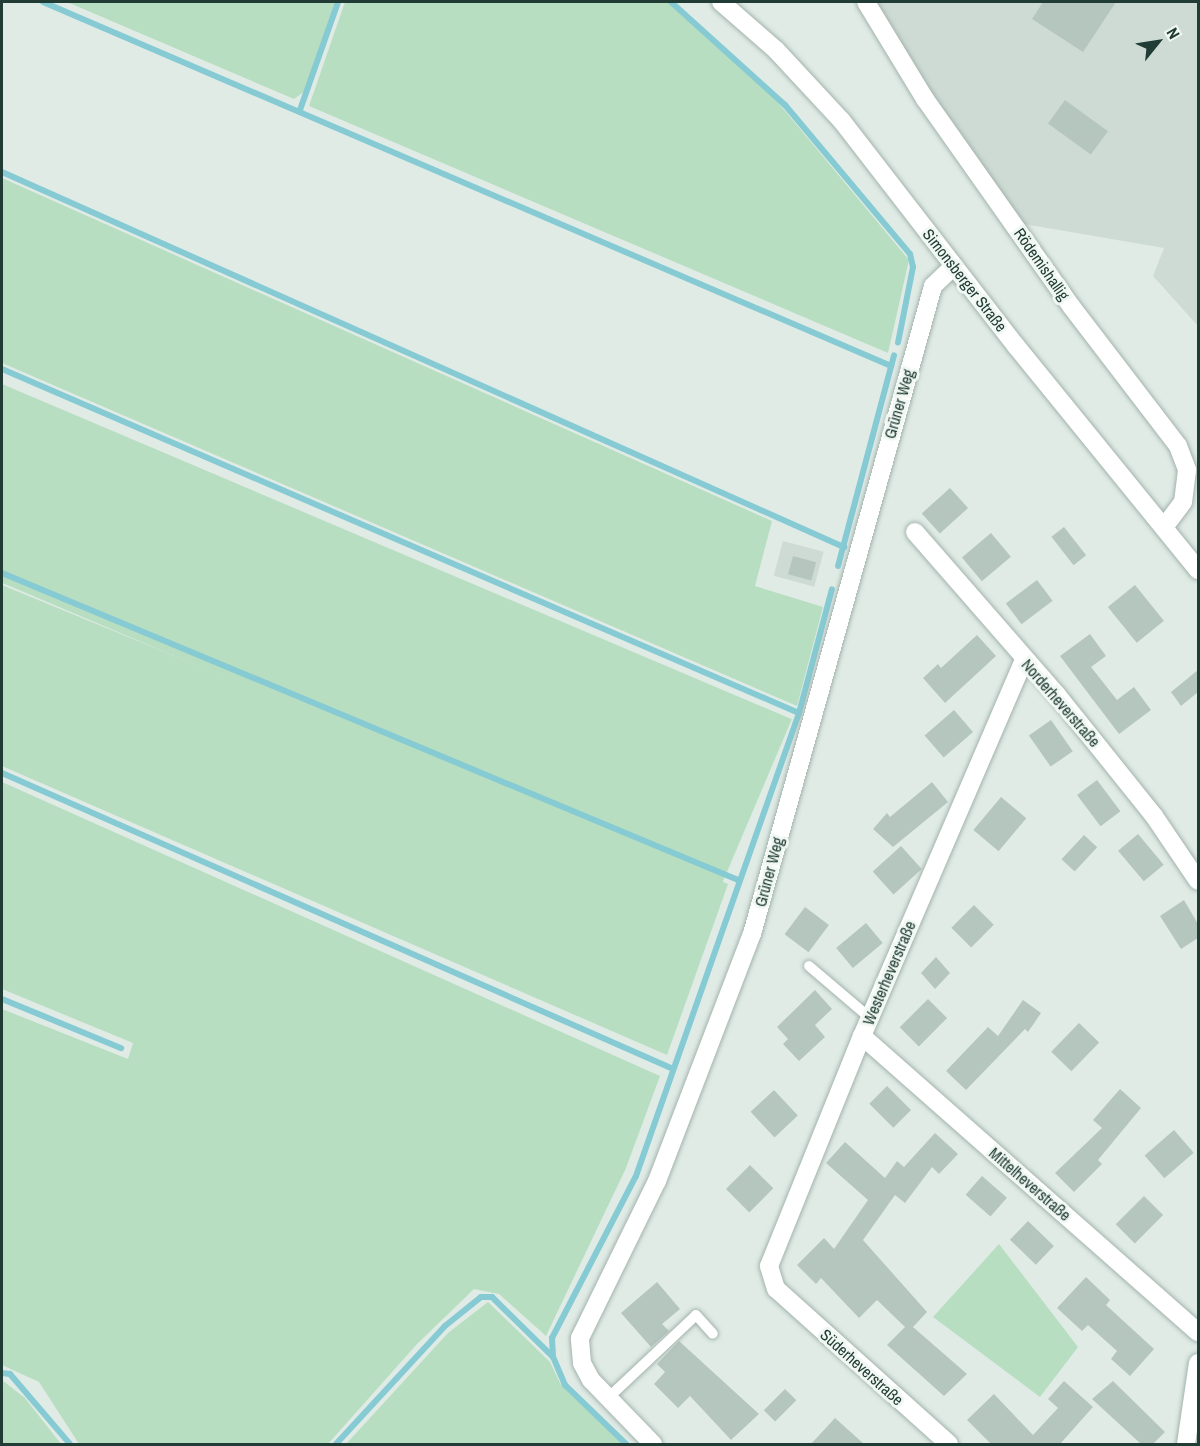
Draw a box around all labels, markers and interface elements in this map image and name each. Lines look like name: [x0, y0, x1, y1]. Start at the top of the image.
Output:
north arrow: [1128, 12, 1188, 72]
text: N: [1162, 23, 1185, 43]
street label: Rödemishallig: [1010, 224, 1074, 304]
street label: Simonsberger Straße: [919, 225, 1011, 335]
street label: Grüner Weg: [880, 367, 918, 441]
street label: Norderheverstraße: [1018, 655, 1104, 751]
street label: Grüner Weg: [751, 835, 787, 909]
street label: Westerheverstraße: [858, 918, 920, 1028]
street label: Mittelheverstraße: [985, 1143, 1075, 1225]
street label: Süderheverstraße: [817, 1325, 907, 1409]

